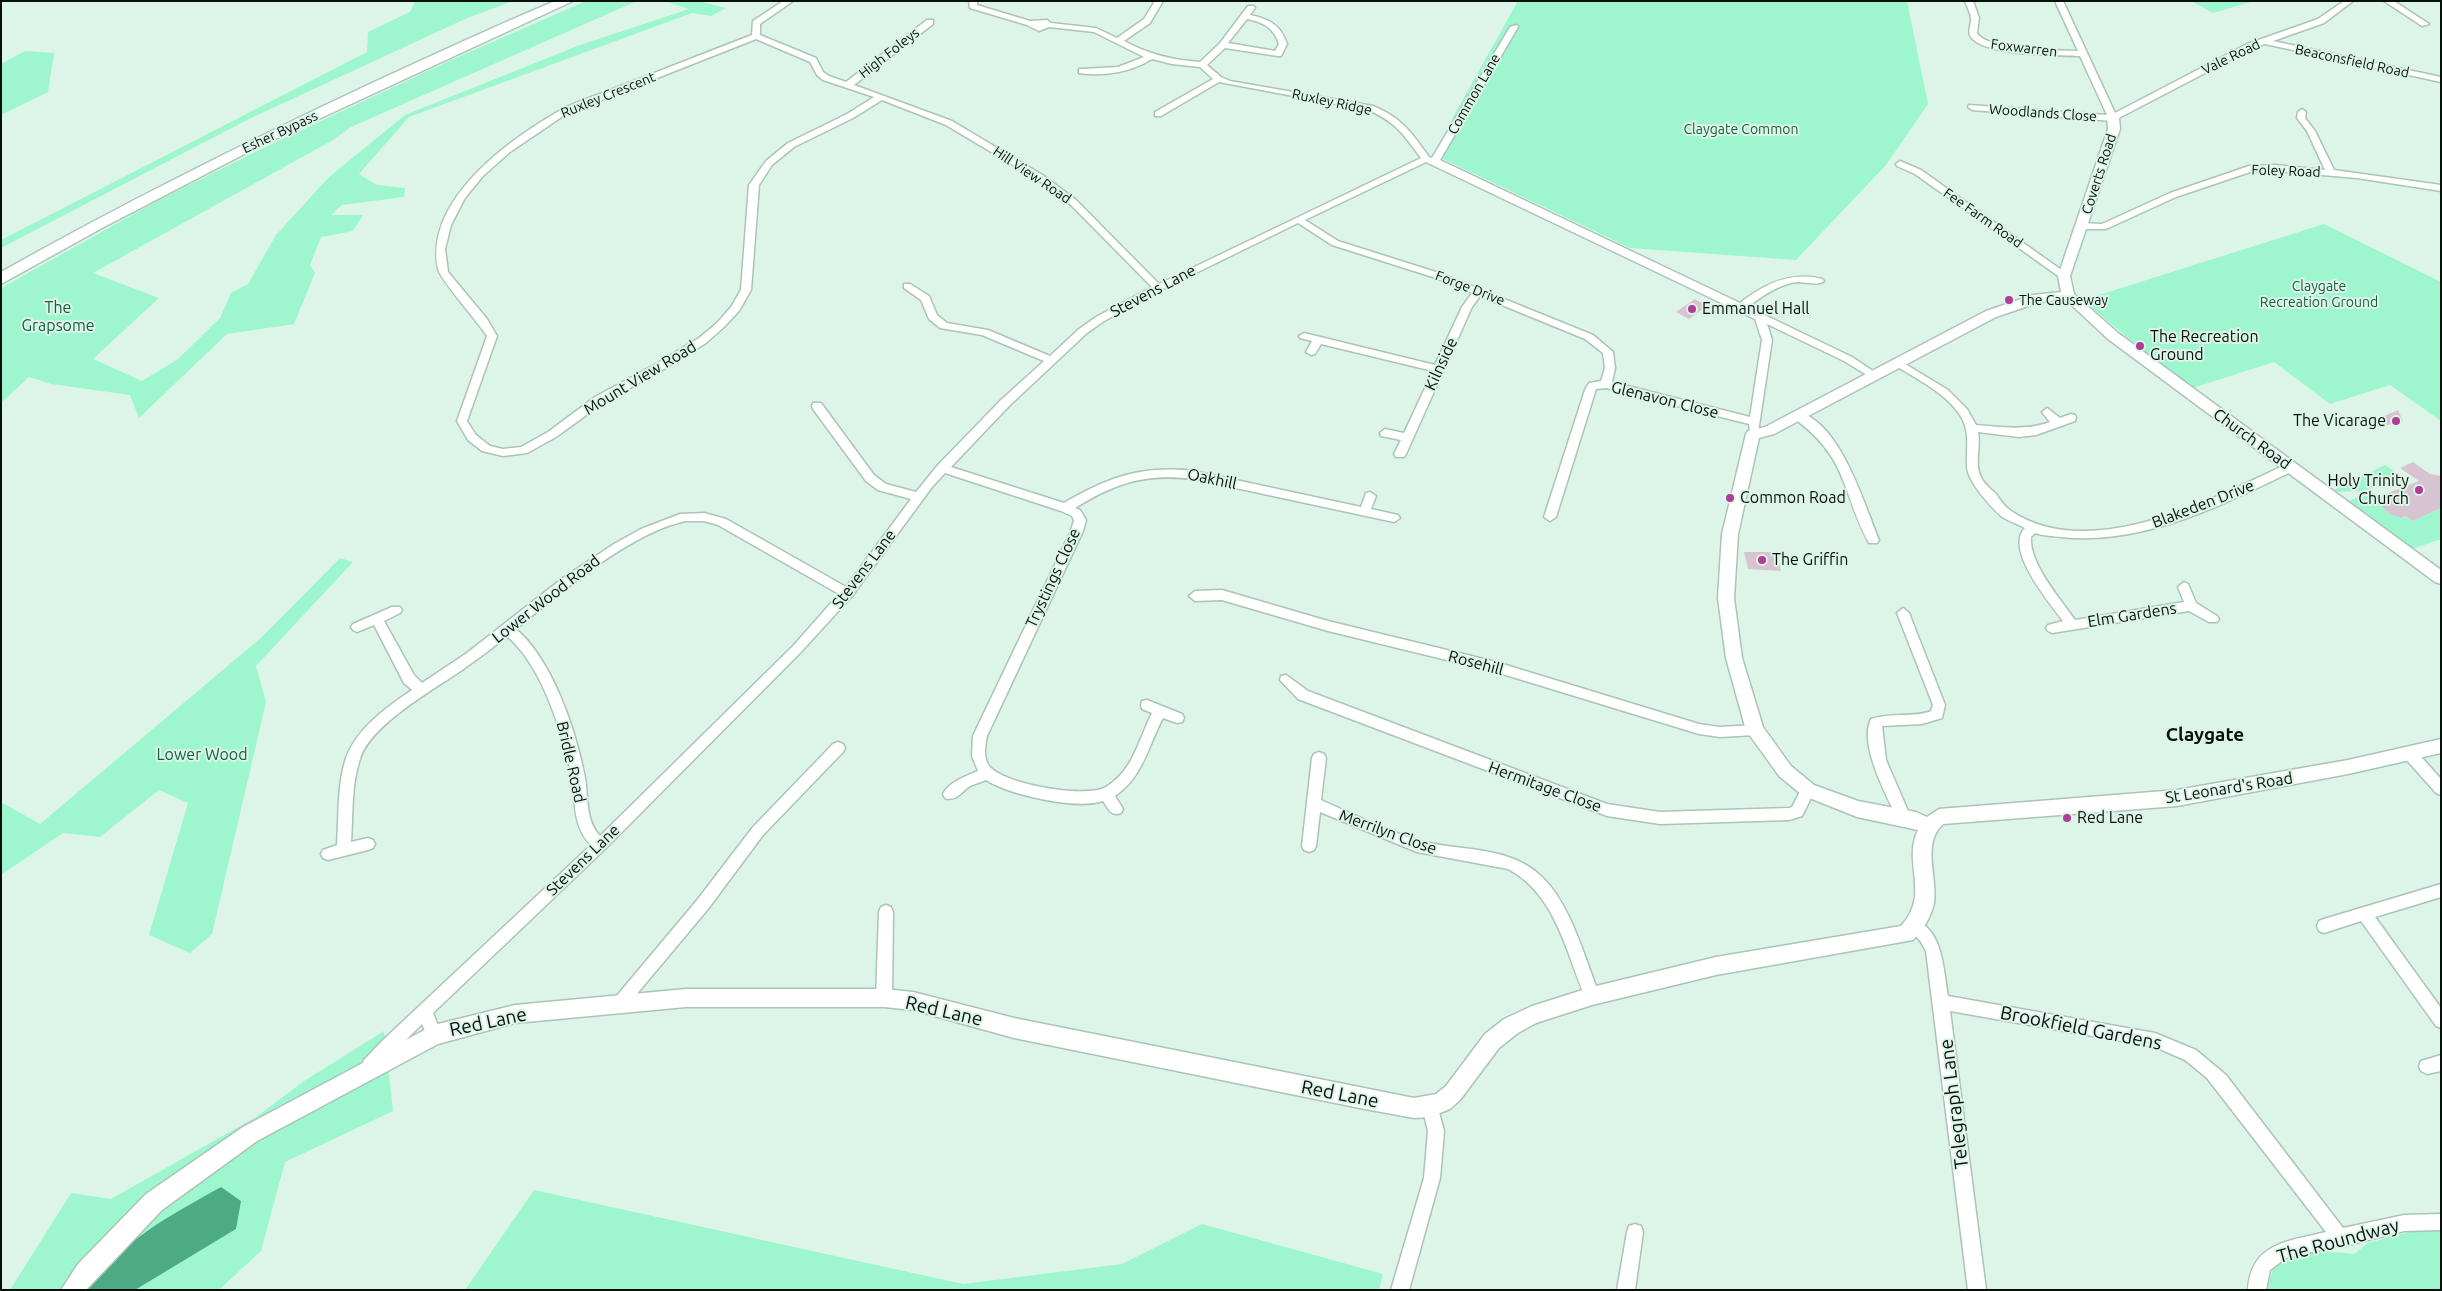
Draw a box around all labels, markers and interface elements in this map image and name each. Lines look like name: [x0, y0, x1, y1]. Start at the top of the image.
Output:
street label: High Foleys: [855, 24, 923, 82]
street label: Foxwarren: [1990, 36, 2058, 60]
street label: Vale Road: [2199, 36, 2263, 78]
street label: Beaconsfield Road: [2293, 41, 2411, 81]
street label: Common Lane: [1444, 51, 1504, 137]
street label: Ruxley Crescent: [558, 68, 658, 122]
street label: Ruxley Ridge: [1291, 85, 1373, 119]
street label: Woodlands Close: [1989, 101, 2097, 125]
street label: Esher Bypass: [240, 107, 320, 157]
park label: Claygate Common: [1684, 121, 1798, 137]
street label: Coverts Road: [2078, 132, 2120, 216]
street label: Hill View Road: [990, 143, 1074, 207]
street label: Foley Road: [2251, 161, 2321, 181]
street label: Fee Farm Road: [1940, 184, 2026, 252]
street label: Stevens Lane: [1107, 260, 1199, 322]
street label: Forge Drive: [1433, 267, 1507, 309]
park label: Claygate Recreation Ground: [2260, 278, 2378, 310]
place label: The Causeway: [2019, 292, 2108, 308]
marker: The Causeway: [2003, 294, 2015, 306]
park label: The Grapsome: [21, 298, 95, 336]
place label: Emmanuel Hall: [1702, 299, 1810, 319]
marker: Emmanuel Hall: [1686, 303, 1698, 315]
place label: The Recreation Ground: [2150, 327, 2259, 365]
street label: Kilnside: [1420, 334, 1462, 394]
street label: Mount View Road: [580, 337, 700, 419]
marker: The Recreation Ground: [2134, 340, 2146, 352]
street label: Glenavon Close: [1609, 377, 1721, 423]
street label: Church Road: [2209, 404, 2295, 474]
place label: The Vicarage: [2293, 411, 2386, 431]
marker: The Vicarage: [2390, 415, 2402, 427]
street label: Oakhill: [1185, 464, 1239, 494]
place label: Holy Trinity Church: [2328, 471, 2409, 509]
street label: Blakeden Drive: [2149, 476, 2257, 532]
marker: Holy Trinity Church: [2413, 484, 2425, 496]
place label: Common Road: [1740, 488, 1846, 508]
marker: Common Road: [1724, 492, 1736, 504]
street label: Trystings Close: [1022, 525, 1084, 631]
street label: Stevens Lane: [828, 526, 900, 612]
place label: The Griffin: [1772, 550, 1848, 570]
street label: Lower Wood Road: [488, 551, 604, 647]
marker: The Griffin: [1756, 554, 1768, 566]
street label: Elm Gardens: [2086, 598, 2178, 632]
street label: Rosehill: [1446, 646, 1506, 680]
street label: Bridle Road: [552, 719, 590, 805]
district label: Claygate: [2166, 724, 2244, 746]
park label: Lower Wood: [156, 745, 248, 765]
street label: Hermitage Close: [1486, 758, 1604, 816]
street label: St Leonard's Road: [2164, 768, 2294, 808]
street label: Merrilyn Close: [1337, 805, 1439, 859]
place label: Red Lane: [2077, 808, 2143, 828]
marker: Red Lane: [2061, 812, 2073, 824]
street label: Stevens Lane: [542, 820, 624, 900]
street label: Red Lane: [903, 991, 985, 1031]
street label: Brookfield Gardens: [1998, 1001, 2164, 1055]
street label: Red Lane: [447, 1003, 529, 1041]
street label: Telegraph Lane: [1935, 1038, 1973, 1170]
street label: Red Lane: [1299, 1075, 1381, 1113]
street label: The Roundway: [2274, 1214, 2402, 1268]

